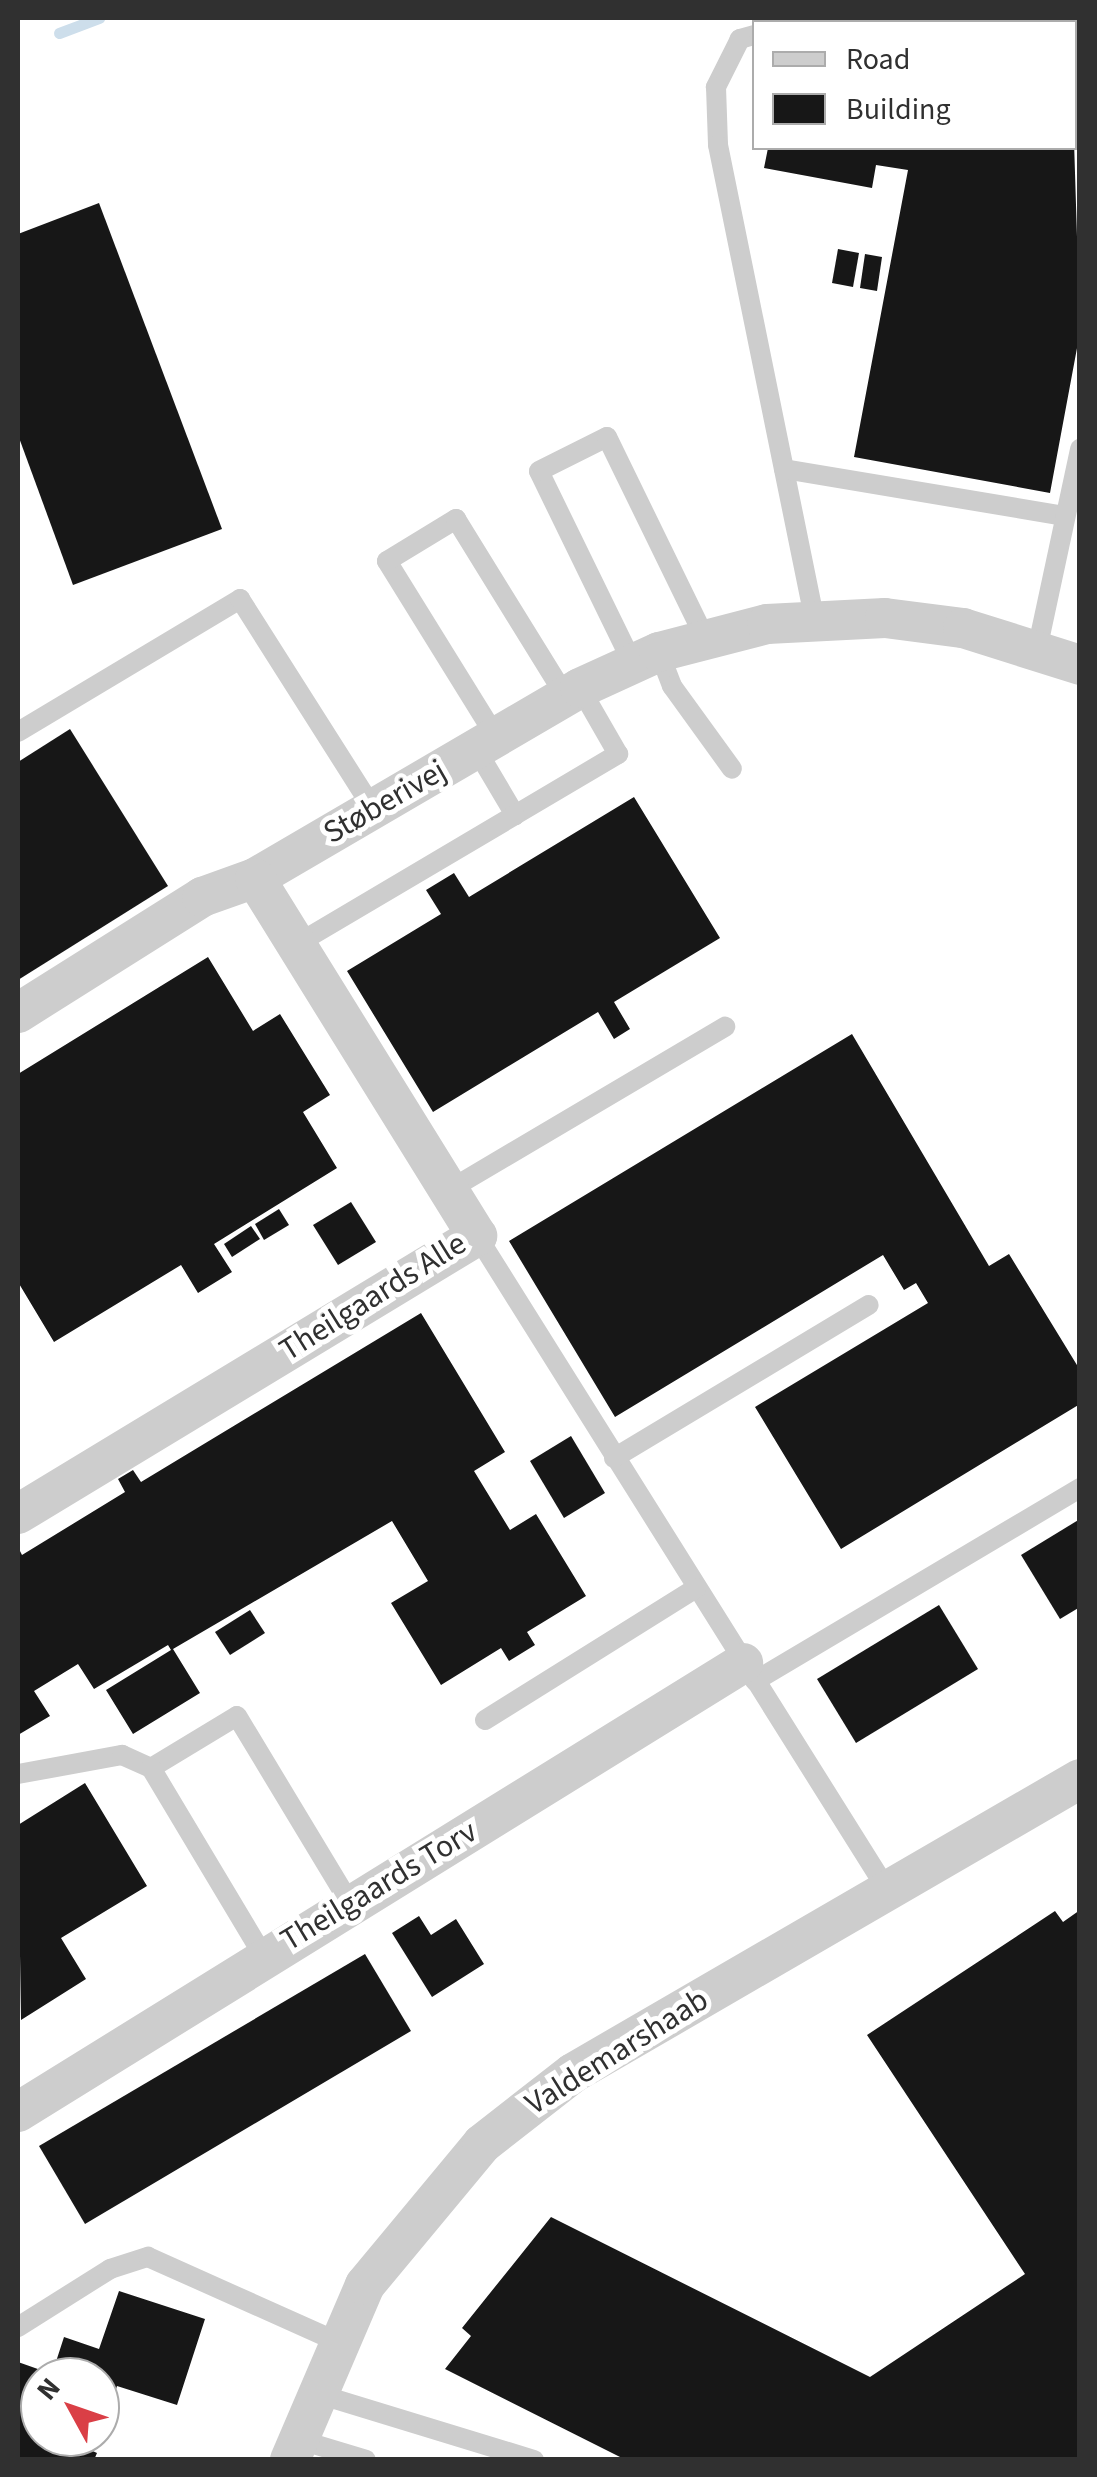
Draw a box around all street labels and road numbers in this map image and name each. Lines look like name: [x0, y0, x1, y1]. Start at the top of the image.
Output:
street label: Støberivej: [317, 752, 453, 852]
street label: Theilgaards Alle: [273, 1224, 473, 1370]
street label: Theilgaards Torv: [274, 1812, 484, 1960]
street label: Valdemarshaab: [519, 1981, 715, 2123]

